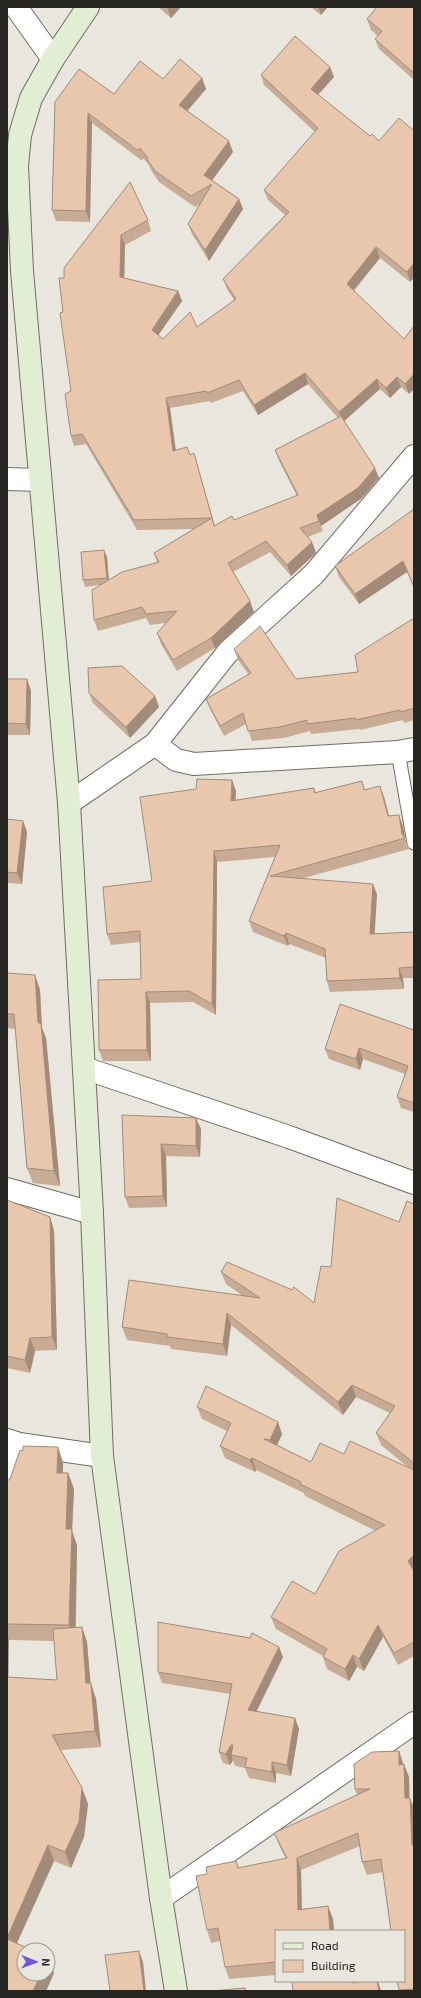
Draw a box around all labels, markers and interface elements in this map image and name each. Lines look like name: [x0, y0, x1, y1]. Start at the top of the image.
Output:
legend: [275, 1930, 405, 1982]
text: Road: [311, 1938, 339, 1952]
north arrow: [16, 1942, 56, 1982]
text: N: [40, 1958, 53, 1966]
text: Building: [311, 1958, 356, 1972]

